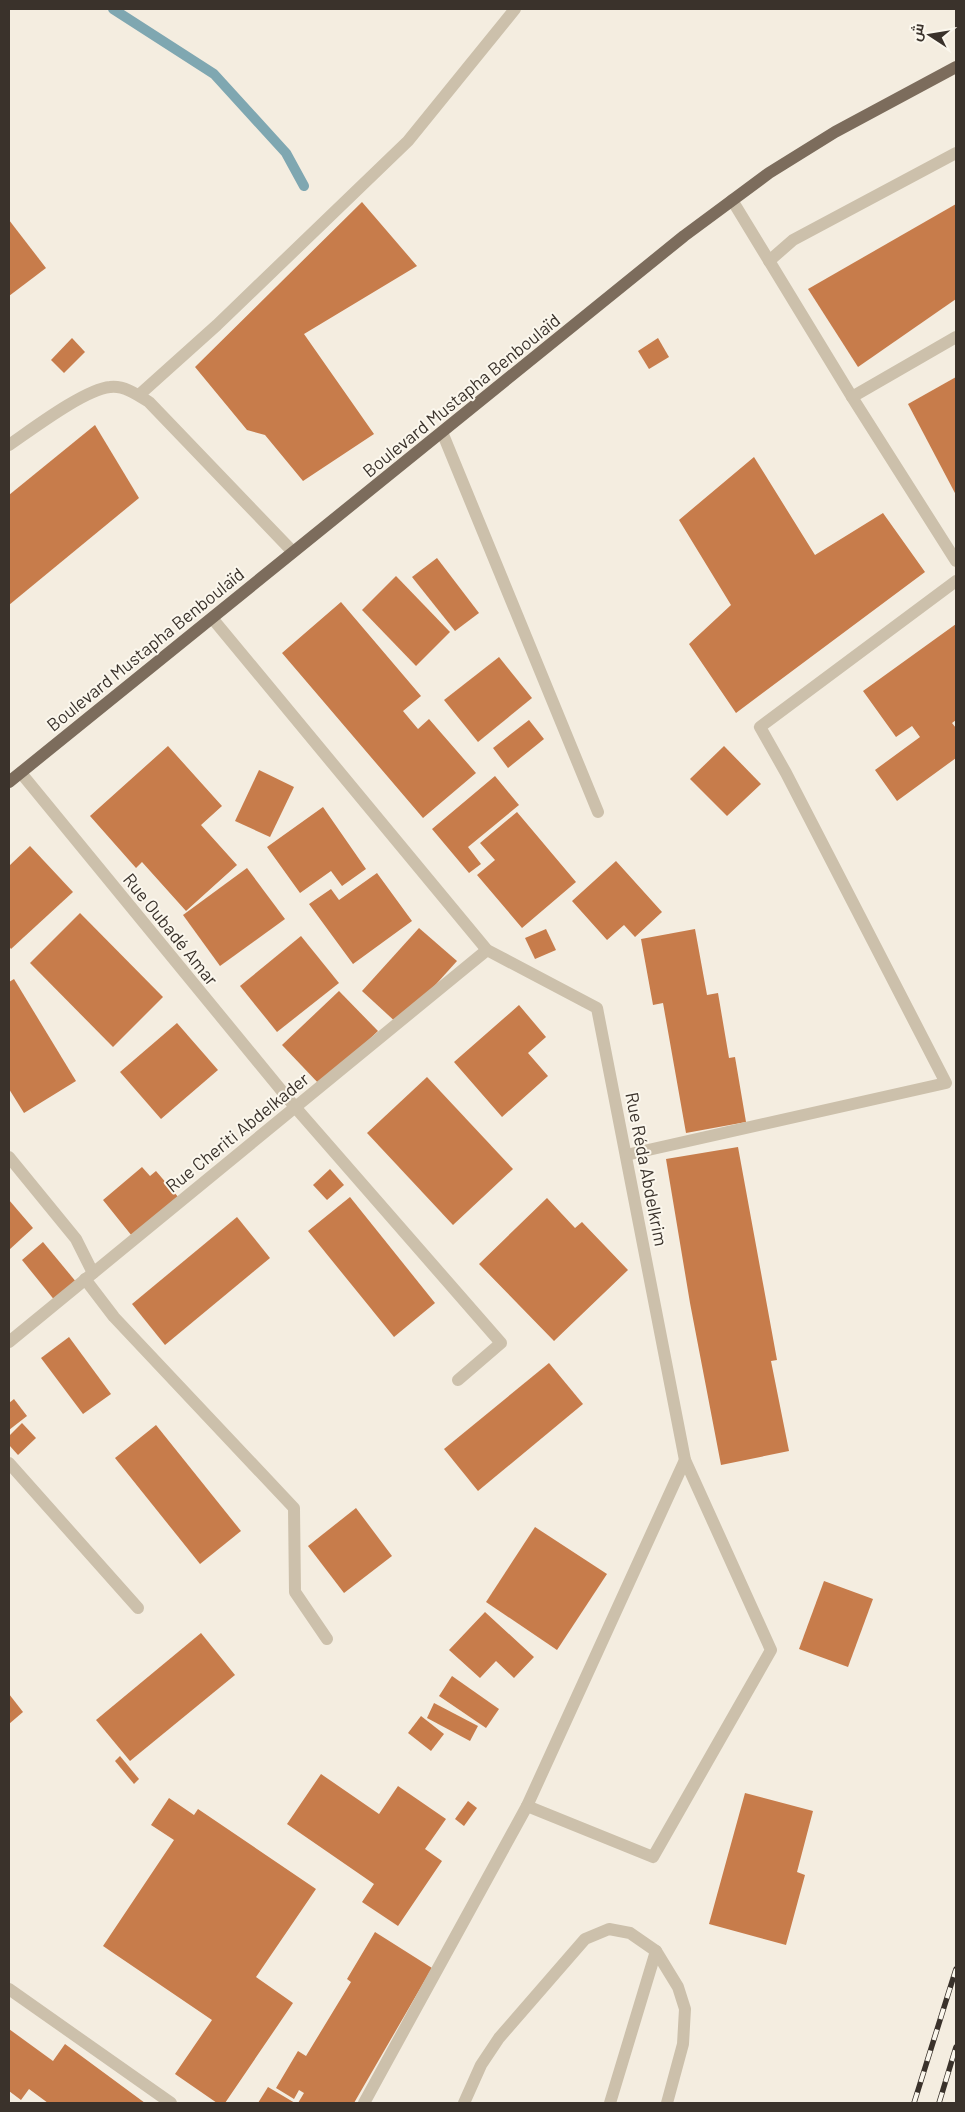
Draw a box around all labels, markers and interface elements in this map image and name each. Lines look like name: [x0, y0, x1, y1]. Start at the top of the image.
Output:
north arrow: [905, 10, 955, 60]
text: ش: [907, 22, 928, 43]
street label: Boulevard Mustapha Benboulaïd: [358, 309, 564, 481]
street label: Boulevard Mustapha Benboulaïd: [42, 563, 248, 735]
street label: Rue Oubadé Amar: [119, 868, 223, 990]
street label: Rue Cheriti Abdelkader: [161, 1067, 313, 1197]
street label: Rue Réda Abdelkrim: [621, 1090, 673, 1248]

